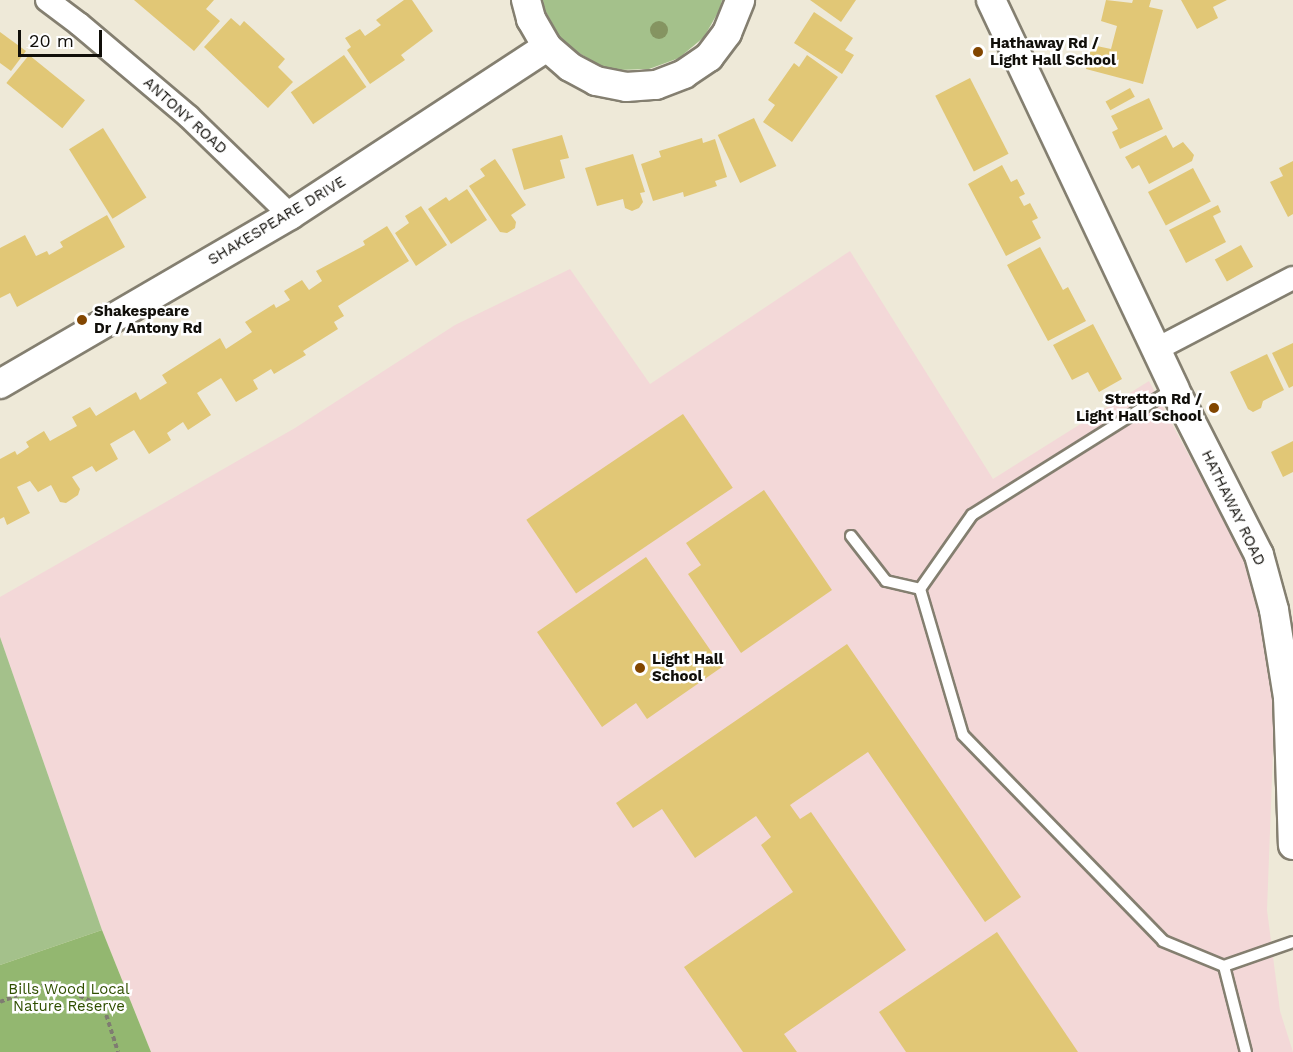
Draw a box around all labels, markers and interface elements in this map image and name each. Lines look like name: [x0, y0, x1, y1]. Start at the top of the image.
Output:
scale bar: [21, 18, 105, 56]
text: 20 m: [29, 30, 74, 51]
place label: Hathaway Rd / Light Hall School: [990, 34, 1116, 69]
marker: Hathaway Rd / Light Hall School: [971, 45, 985, 59]
street label: ANTONY ROAD: [139, 73, 231, 159]
street label: SHAKESPEARE DRIVE: [205, 173, 349, 269]
place label: Shakespeare Dr / Antony Rd: [94, 302, 203, 337]
marker: Shakespeare Dr / Antony Rd: [75, 313, 89, 327]
place label: Stretton Rd / Light Hall School: [1076, 390, 1202, 425]
marker: Stretton Rd / Light Hall School: [1207, 401, 1221, 415]
street label: HATHAWAY ROAD: [1197, 447, 1269, 569]
place label: Light Hall School: [652, 650, 723, 685]
marker: Light Hall School: [633, 661, 647, 675]
park label: Bills Wood Local Nature Reserve: [8, 980, 130, 1015]

